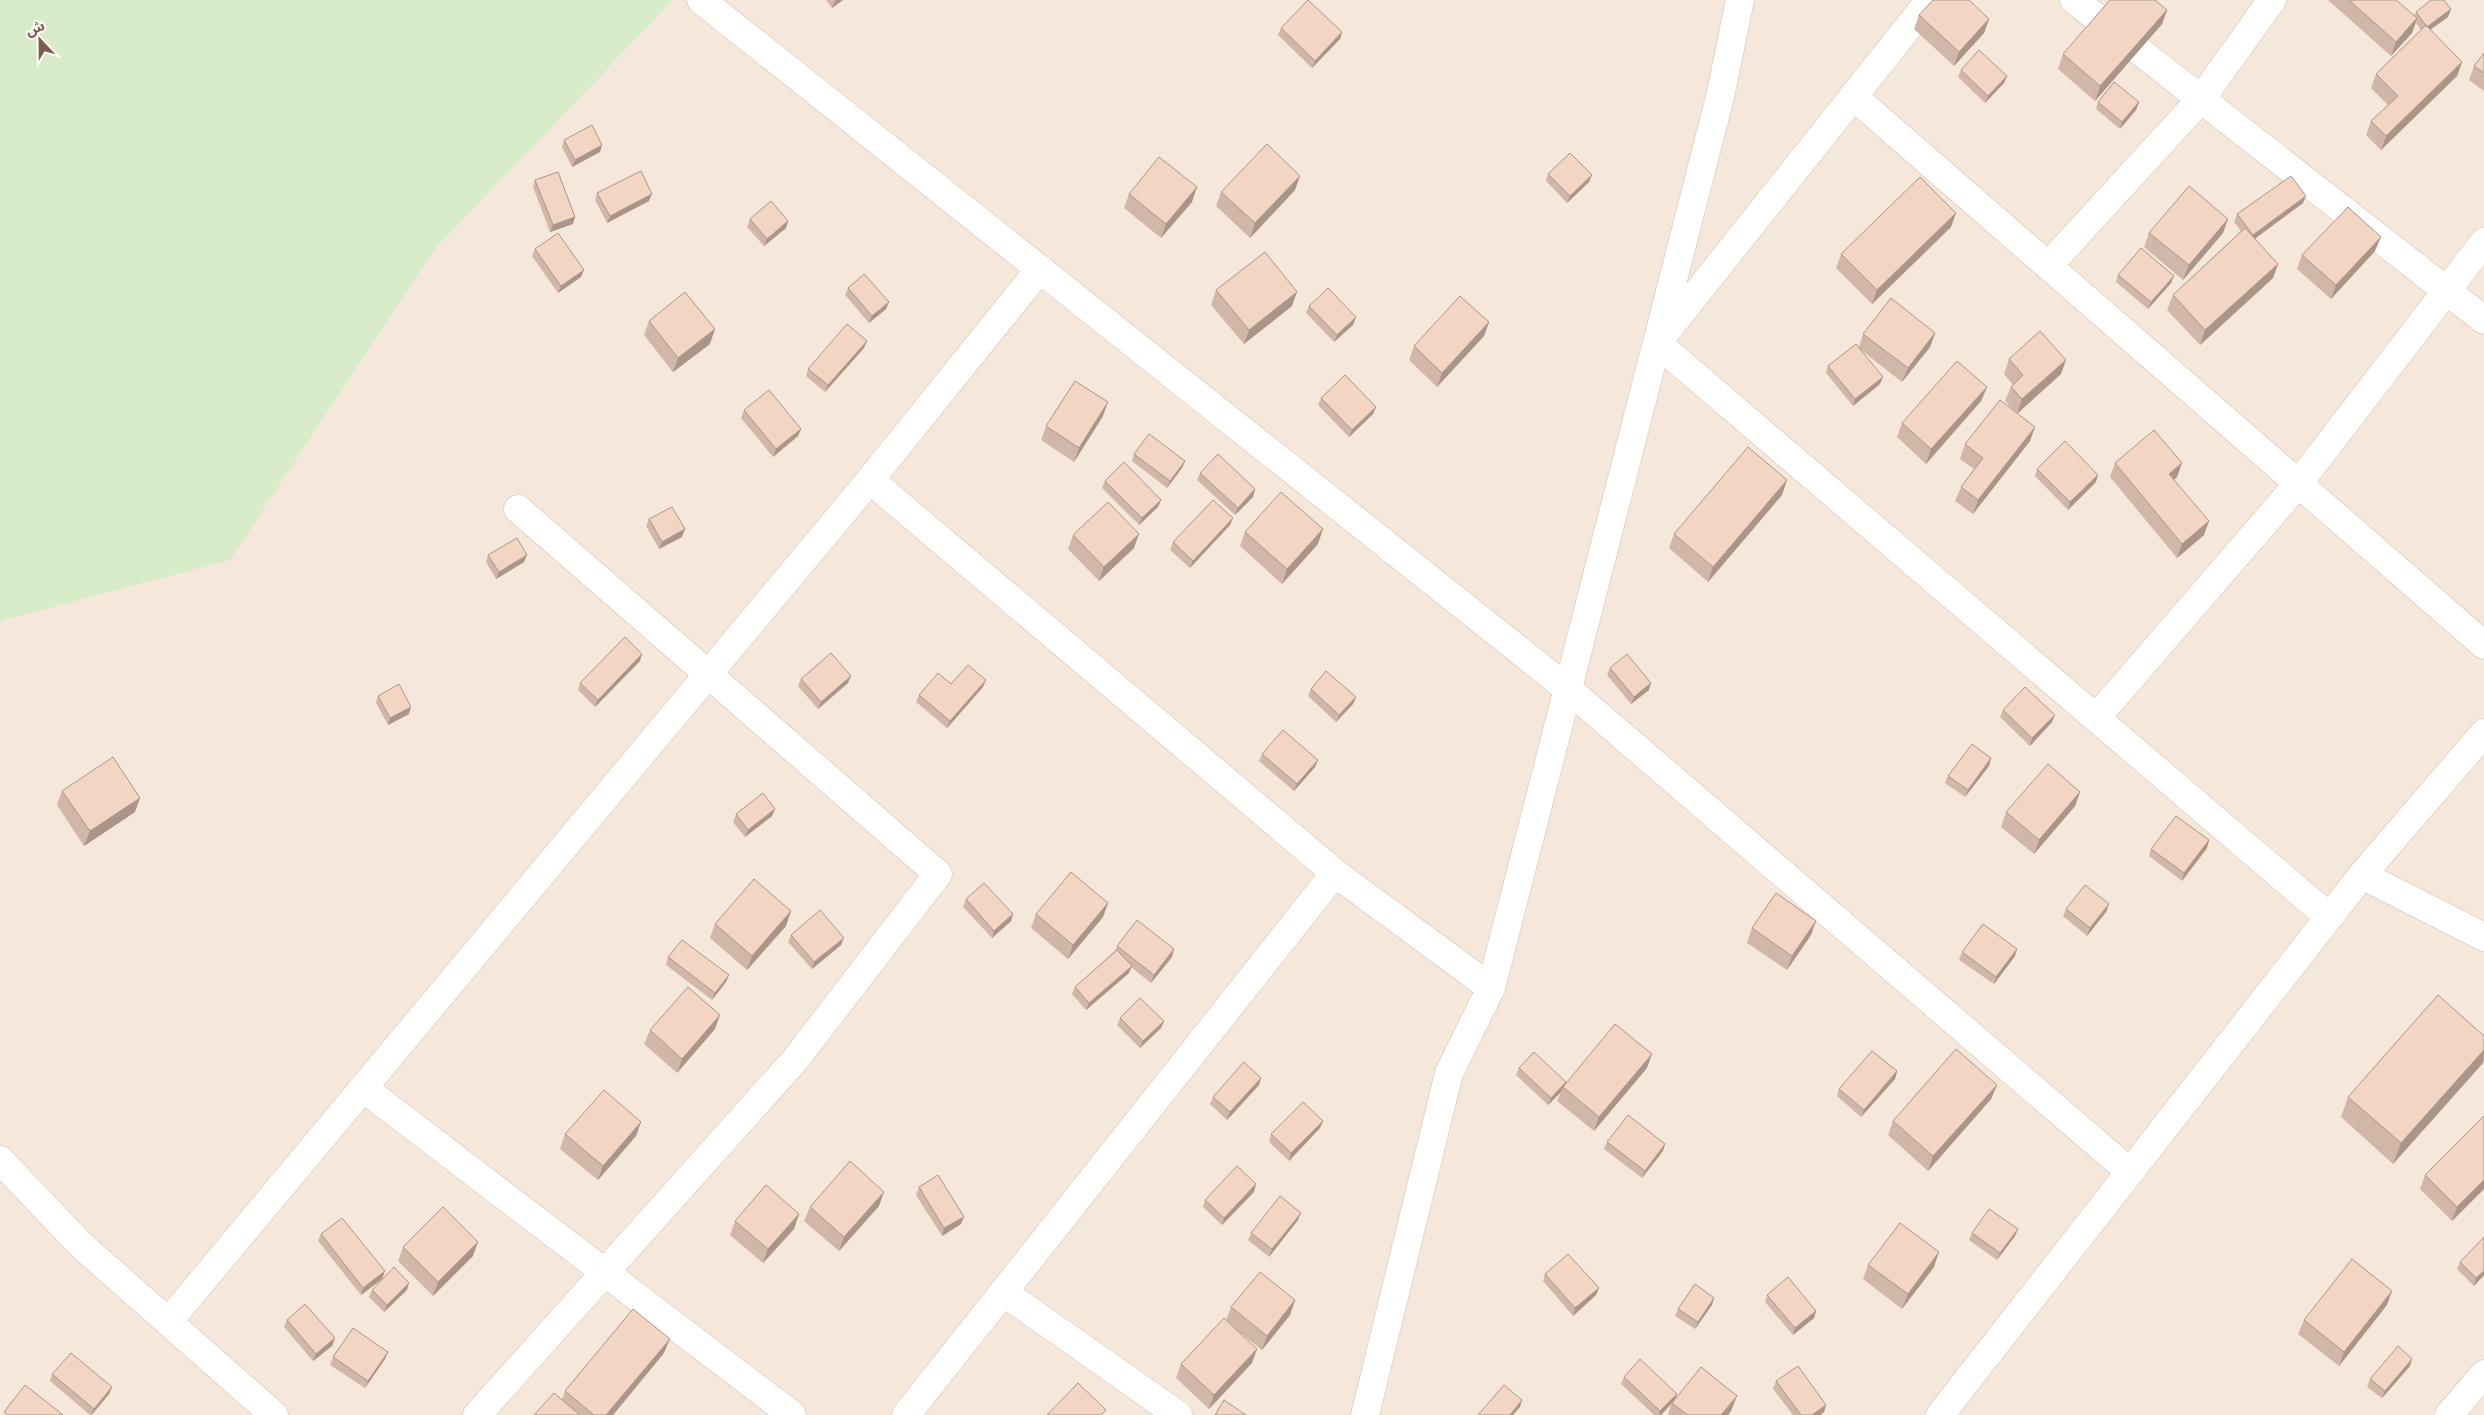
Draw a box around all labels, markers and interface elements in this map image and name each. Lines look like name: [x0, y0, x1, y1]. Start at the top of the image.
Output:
text: ش: [22, 14, 48, 41]
north arrow: [15, 15, 65, 65]

